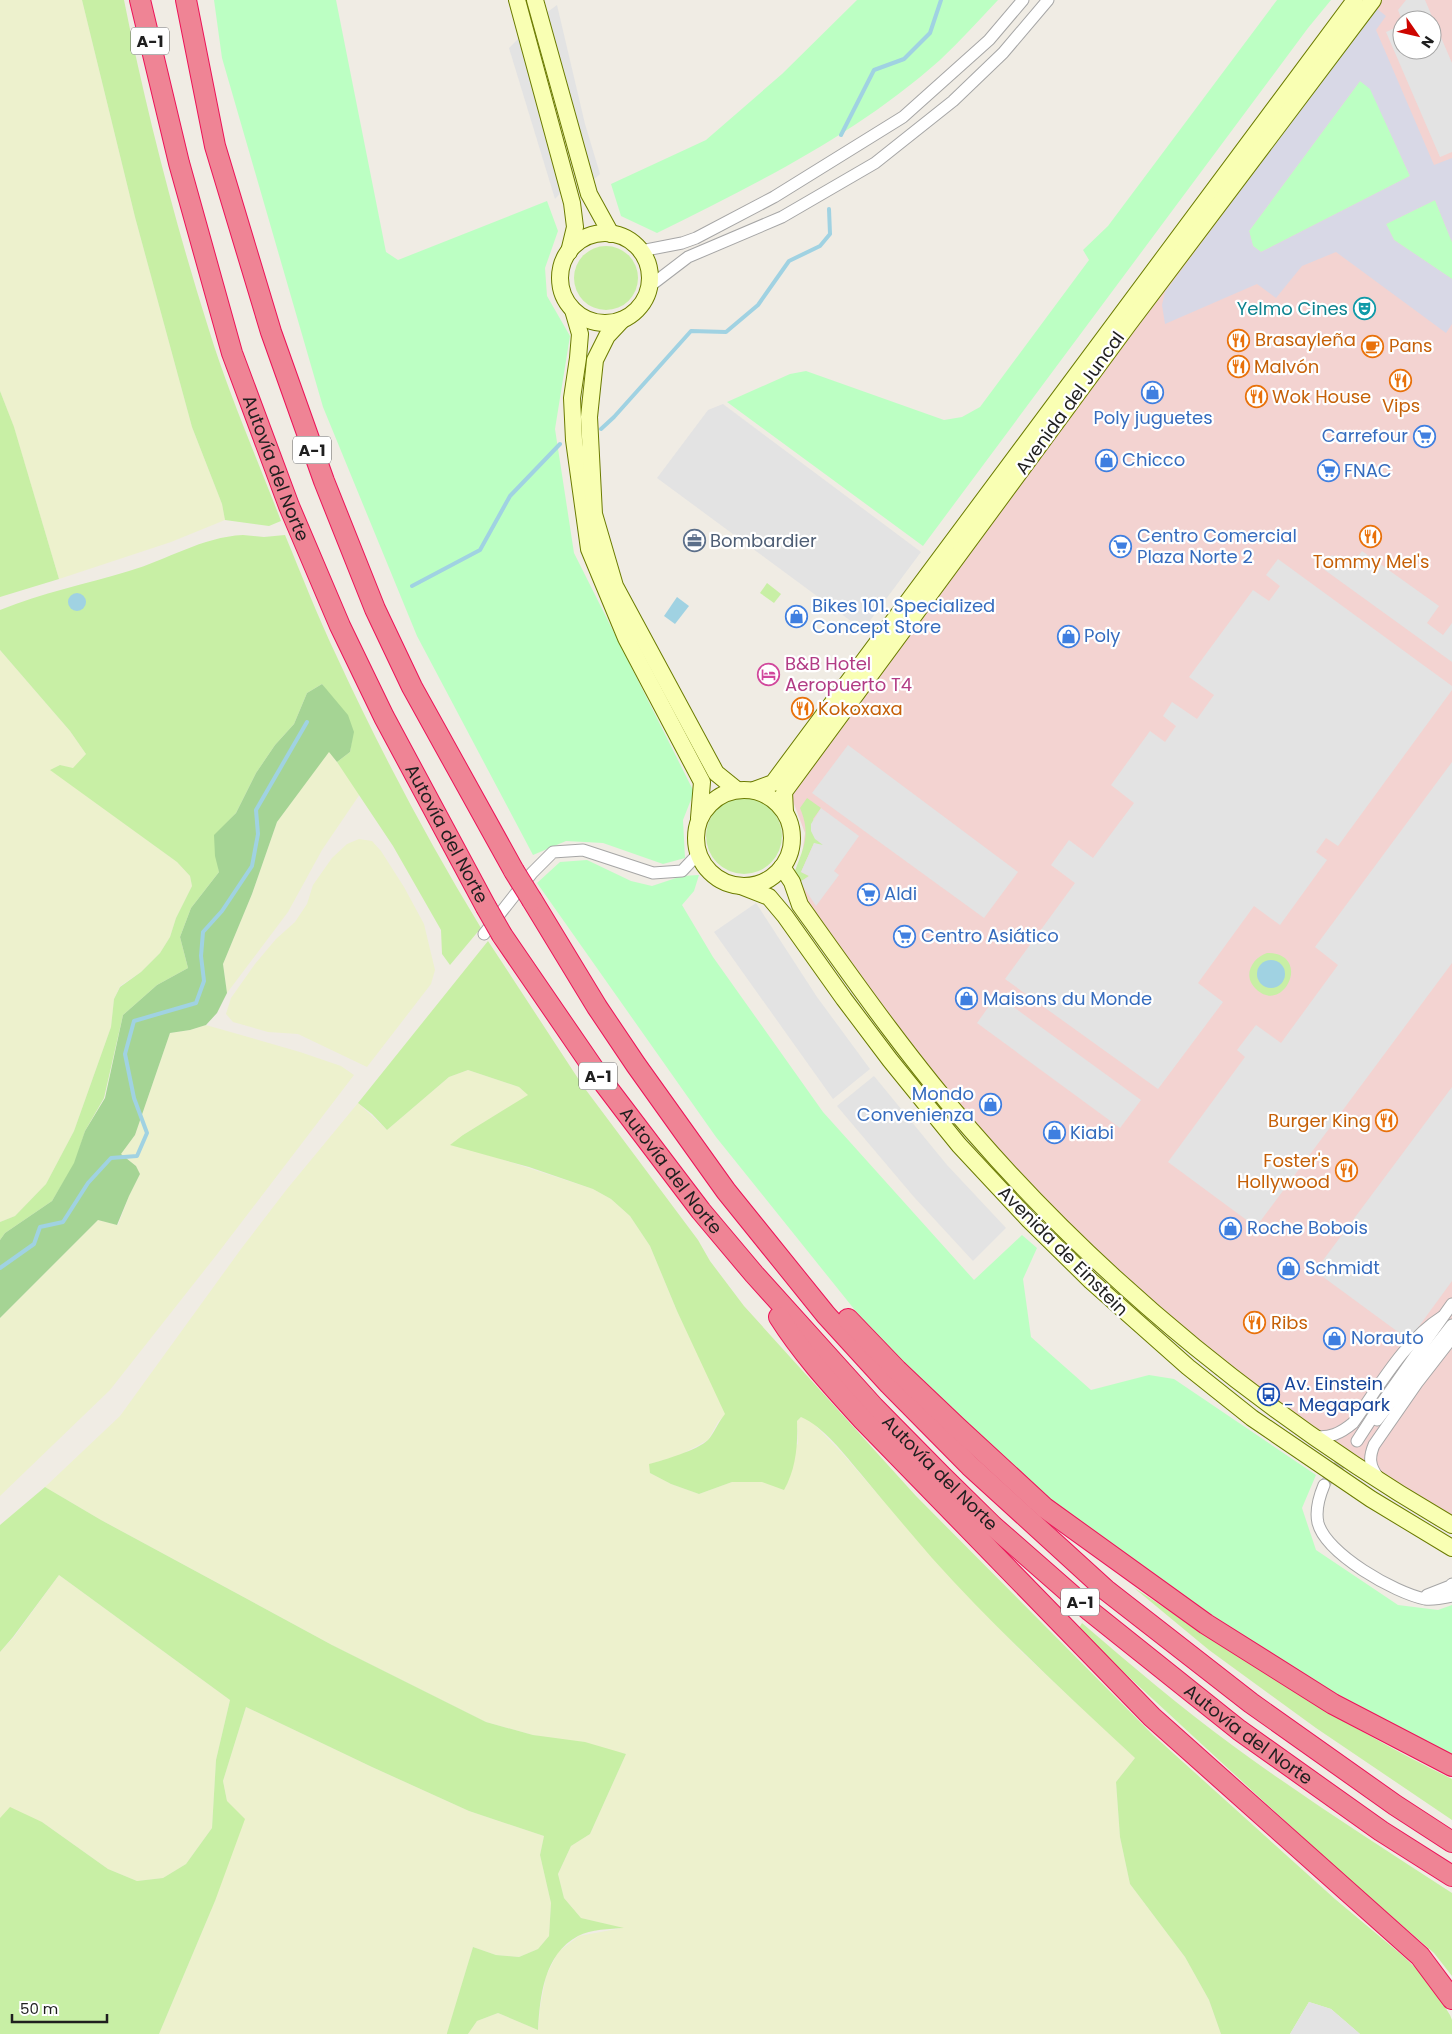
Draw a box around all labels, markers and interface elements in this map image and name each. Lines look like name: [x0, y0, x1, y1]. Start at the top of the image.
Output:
north arrow: [1392, 10, 1442, 60]
road number: A-1: [131, 27, 169, 54]
text: N: [1417, 32, 1439, 52]
place label: Yelmo Cines: [1237, 296, 1348, 321]
theatre icon: Yelmo Cines: [1352, 297, 1376, 321]
street label: Avenida del Juncal: [1009, 326, 1130, 479]
place label: Brasayleña: [1255, 327, 1356, 352]
restaurant icon: Brasayleña: [1227, 328, 1251, 352]
place label: Pans: [1389, 333, 1433, 358]
cafe icon: Pans: [1361, 334, 1385, 358]
place label: Malvón: [1254, 354, 1319, 379]
restaurant icon: Malvón: [1226, 355, 1250, 379]
restaurant icon: Vips: [1389, 369, 1413, 393]
shop icon: Poly juguetes: [1141, 381, 1165, 405]
place label: Wok House: [1272, 384, 1371, 409]
restaurant icon: Wok House: [1244, 385, 1268, 409]
street label: Autovía del Norte: [237, 391, 315, 545]
place label: Vips: [1382, 393, 1420, 418]
place label: Poly juguetes: [1093, 405, 1213, 430]
place label: Carrefour: [1322, 423, 1408, 448]
supermarket icon: Carrefour: [1412, 424, 1436, 448]
road number: A-1: [293, 436, 331, 464]
place label: Chicco: [1122, 447, 1185, 472]
shop icon: Chicco: [1094, 448, 1118, 472]
place label: FNAC: [1344, 458, 1392, 483]
supermarket icon: FNAC: [1316, 459, 1340, 483]
place label: Centro Comercial Plaza Norte 2: [1137, 523, 1297, 569]
restaurant icon: Tommy Mel's: [1359, 525, 1383, 549]
place label: Bombardier: [710, 528, 817, 553]
office icon: Bombardier: [682, 529, 706, 553]
supermarket icon: Centro Comercial Plaza Norte 2: [1109, 534, 1133, 558]
place label: Tommy Mel's: [1313, 549, 1429, 574]
place label: Bikes 101. Specialized Concept Store: [812, 593, 995, 639]
shop icon: Bikes 101. Specialized Concept Store: [784, 604, 808, 628]
place label: Poly: [1084, 623, 1121, 648]
shop icon: Poly: [1056, 624, 1080, 648]
place label: B&B Hotel Aeropuerto T4: [785, 651, 912, 697]
hotel icon: B&B Hotel Aeropuerto T4: [757, 662, 781, 686]
place label: Kokoxaxa: [818, 696, 903, 721]
restaurant icon: Kokoxaxa: [790, 697, 814, 721]
street label: Autovía del Norte: [400, 759, 495, 907]
place label: Aldi: [884, 881, 917, 906]
supermarket icon: Aldi: [856, 882, 880, 906]
place label: Centro Asiático: [921, 923, 1059, 948]
supermarket icon: Centro Asiático: [893, 924, 917, 948]
place label: Maisons du Monde: [983, 986, 1152, 1011]
shop icon: Maisons du Monde: [955, 987, 979, 1011]
road number: A-1: [579, 1062, 617, 1090]
place label: Mondo Convenienza: [857, 1081, 974, 1127]
shop icon: Mondo Convenienza: [978, 1092, 1002, 1116]
street label: Autovía del Norte: [614, 1101, 728, 1239]
place label: Burger King: [1268, 1108, 1371, 1133]
restaurant icon: Burger King: [1375, 1109, 1399, 1133]
place label: Kiabi: [1070, 1120, 1114, 1145]
shop icon: Kiabi: [1042, 1121, 1066, 1145]
place label: Foster's Hollywood: [1237, 1148, 1330, 1194]
restaurant icon: Foster's Hollywood: [1334, 1159, 1358, 1183]
street label: Avenida de Einstein: [993, 1180, 1134, 1321]
place label: Roche Bobois: [1247, 1215, 1368, 1240]
shop icon: Roche Bobois: [1219, 1216, 1243, 1240]
place label: Schmidt: [1305, 1255, 1380, 1280]
shop icon: Schmidt: [1277, 1256, 1301, 1280]
place label: Ribs: [1271, 1310, 1308, 1335]
restaurant icon: Ribs: [1243, 1311, 1267, 1335]
place label: Norauto: [1351, 1325, 1424, 1350]
shop icon: Norauto: [1323, 1326, 1347, 1350]
place label: Av. Einstein - Megapark: [1284, 1371, 1391, 1417]
bus stop icon: Av. Einstein - Megapark: [1256, 1382, 1280, 1406]
street label: Autovía del Norte: [877, 1409, 1004, 1536]
road number: A-1: [1061, 1588, 1099, 1615]
street label: Autovía del Norte: [1179, 1678, 1318, 1790]
scale bar: [12, 1992, 108, 2024]
text: 50 m: [20, 1998, 58, 2019]

